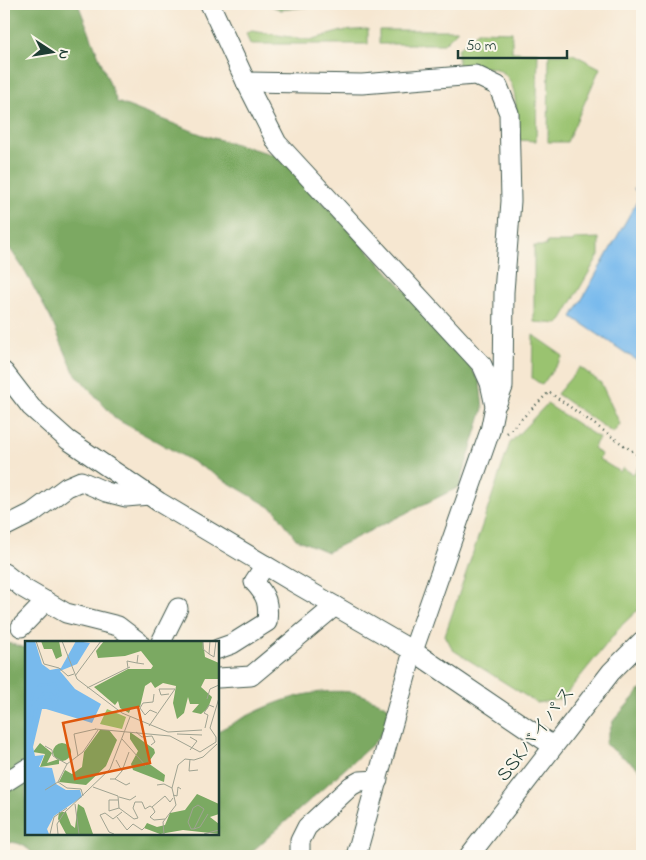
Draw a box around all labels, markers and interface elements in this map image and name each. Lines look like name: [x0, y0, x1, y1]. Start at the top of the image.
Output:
north arrow: [28, 28, 78, 78]
scale bar: [458, 28, 567, 60]
text: 50 m: [466, 35, 497, 57]
text: N: [52, 48, 75, 61]
inset map: [25, 641, 219, 835]
street label: SSKバイパス: [490, 680, 584, 789]

